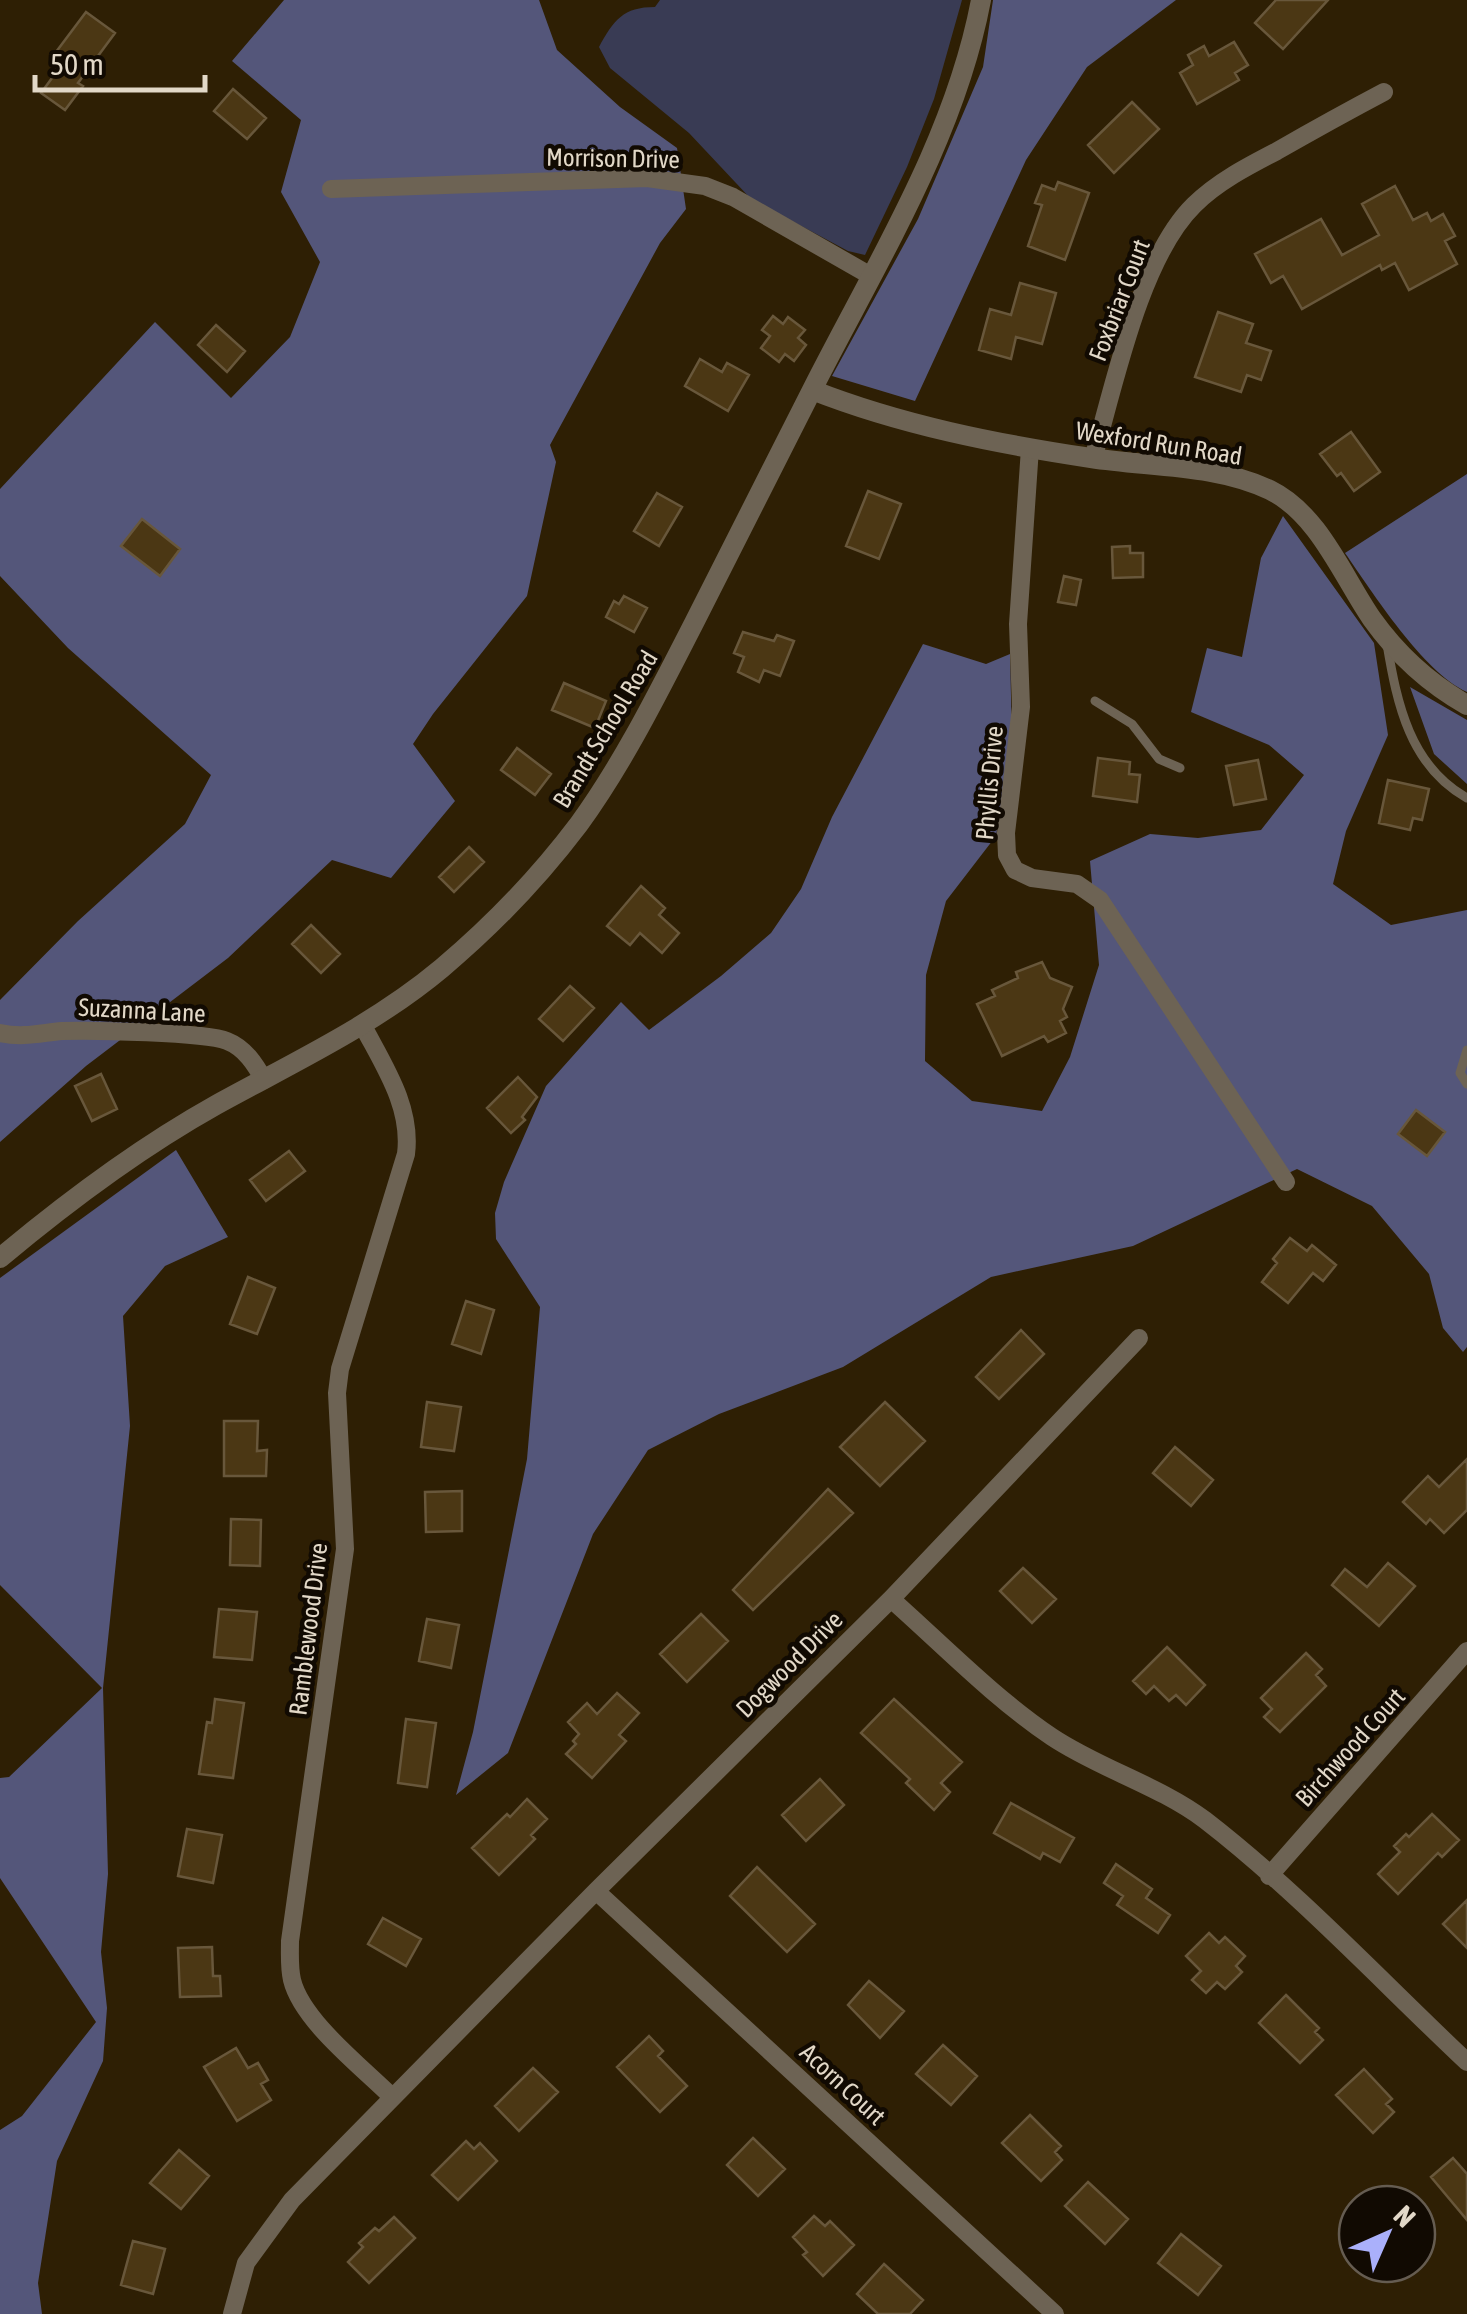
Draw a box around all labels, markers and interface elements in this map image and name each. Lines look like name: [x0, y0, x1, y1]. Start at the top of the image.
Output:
scale bar: [35, 30, 205, 92]
text: 50 m: [50, 47, 104, 81]
street label: Morrison Drive: [546, 143, 680, 173]
street label: Foxbriar Court: [1083, 235, 1155, 365]
street label: Wexford Run Road: [1074, 416, 1244, 470]
street label: Brandt School Road: [547, 645, 663, 813]
street label: Phyllis Drive: [970, 725, 1008, 841]
street label: Suzanna Lane: [78, 993, 206, 1027]
street label: Ramblewood Drive: [284, 1541, 332, 1717]
street label: Dogwood Drive: [730, 1605, 848, 1723]
street label: Birchwood Court: [1290, 1682, 1410, 1812]
street label: Acorn Court: [795, 2038, 891, 2130]
north arrow: [1337, 2184, 1437, 2284]
text: N: [1388, 2199, 1422, 2233]

